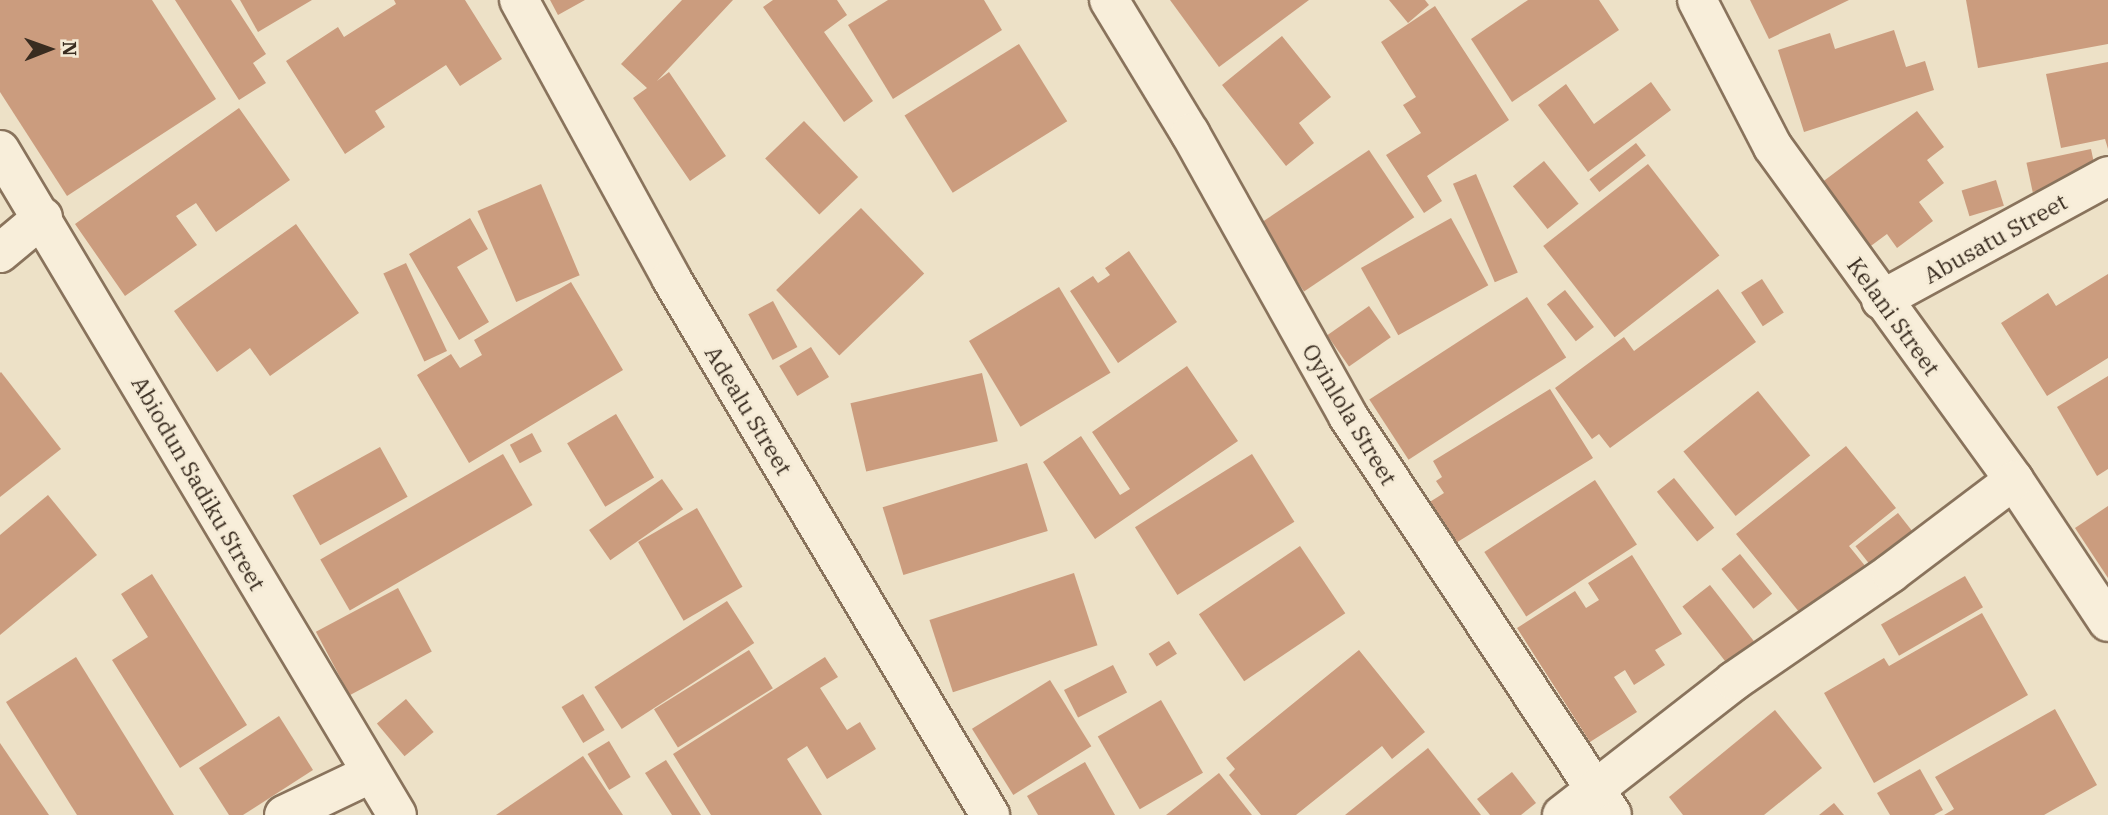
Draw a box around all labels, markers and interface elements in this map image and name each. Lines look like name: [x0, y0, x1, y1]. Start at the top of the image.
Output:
north arrow: [14, 14, 84, 84]
text: N: [58, 41, 82, 56]
street label: Abusatu Street: [1919, 187, 2071, 289]
street label: Kelani Street: [1842, 252, 1946, 380]
street label: Oyinlola Street: [1297, 338, 1403, 490]
street label: Adealu Street: [700, 340, 798, 480]
street label: Abiodun Sadiku Street: [126, 371, 272, 595]

